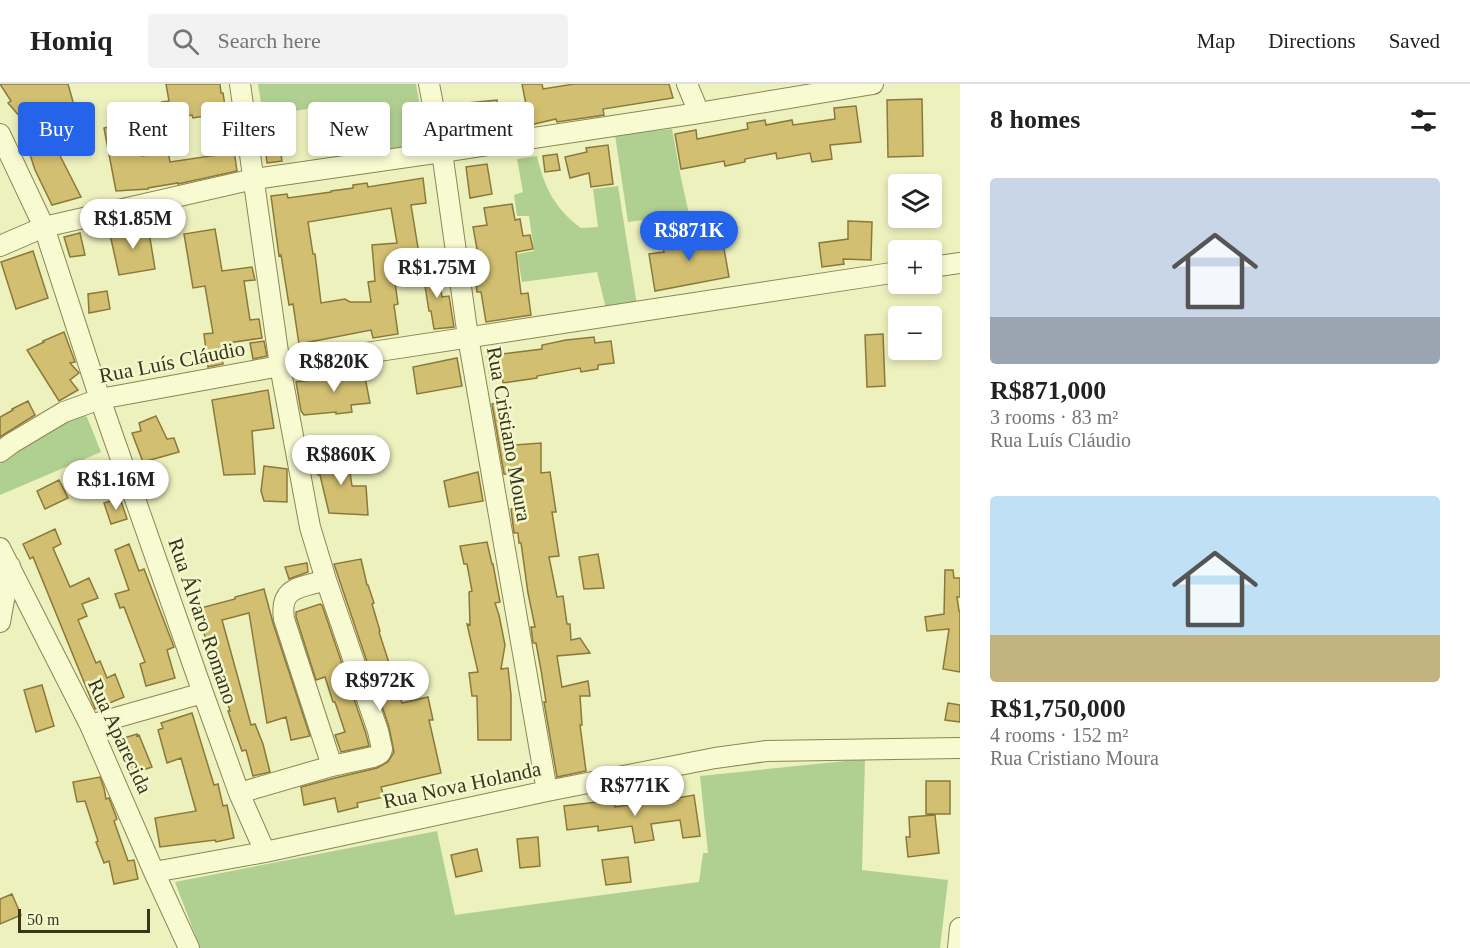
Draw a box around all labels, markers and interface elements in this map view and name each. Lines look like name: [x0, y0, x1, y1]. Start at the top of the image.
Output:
search box: [148, 14, 568, 68]
text: Homiq: [30, 25, 112, 56]
icon: search: [169, 25, 202, 58]
text: Search here: [217, 28, 321, 53]
text: Map: [1197, 29, 1235, 53]
text: Directions: [1268, 29, 1356, 53]
text: Saved: [1389, 29, 1440, 53]
chip: Buy: [18, 102, 95, 156]
chip: Rent: [107, 102, 189, 156]
chip: Filters: [201, 102, 296, 156]
chip: New: [308, 102, 390, 156]
chip: Apartment: [402, 102, 534, 156]
icon: filters: [1407, 104, 1440, 137]
text: 8 homes: [990, 105, 1080, 134]
map controls: [888, 174, 942, 360]
button: layers: [888, 174, 942, 228]
pin: R$1.85M: [78, 199, 188, 250]
text: R$1.85M: [94, 207, 172, 229]
pin: R$871K: [640, 211, 738, 262]
icon: home: [1161, 217, 1269, 325]
text: R$871K: [654, 219, 724, 241]
button: +: [888, 240, 942, 294]
pin: R$1.75M: [382, 248, 492, 299]
text: R$1.75M: [398, 256, 476, 278]
button: −: [888, 306, 942, 360]
street label: Rua Luís Cláudio: [97, 336, 247, 388]
pin: R$820K: [285, 342, 383, 393]
street label: Rua Cristiano Moura: [482, 345, 536, 524]
text: R$820K: [299, 350, 369, 372]
text: R$871,000: [990, 376, 1106, 405]
text: 3 rooms · 83 m²: [990, 406, 1118, 428]
text: Rua Luís Cláudio: [990, 429, 1131, 451]
pin: R$860K: [292, 435, 390, 486]
text: R$860K: [306, 443, 376, 465]
pin: R$1.16M: [61, 460, 171, 511]
text: R$1.16M: [77, 468, 155, 490]
street label: Rua Álvaro Romano: [163, 535, 243, 707]
icon: home: [1161, 535, 1269, 643]
pin: R$972K: [331, 661, 429, 712]
text: R$972K: [345, 669, 415, 691]
street label: Rua Aparecida: [83, 675, 157, 798]
text: R$1,750,000: [990, 694, 1126, 723]
text: 4 rooms · 152 m²: [990, 724, 1128, 746]
text: Rua Cristiano Moura: [990, 747, 1159, 769]
street label: Rua Nova Holanda: [381, 756, 544, 813]
pin: R$771K: [586, 766, 684, 817]
text: R$771K: [600, 774, 670, 796]
scale bar: [18, 906, 150, 934]
text: 50 m: [27, 911, 59, 928]

